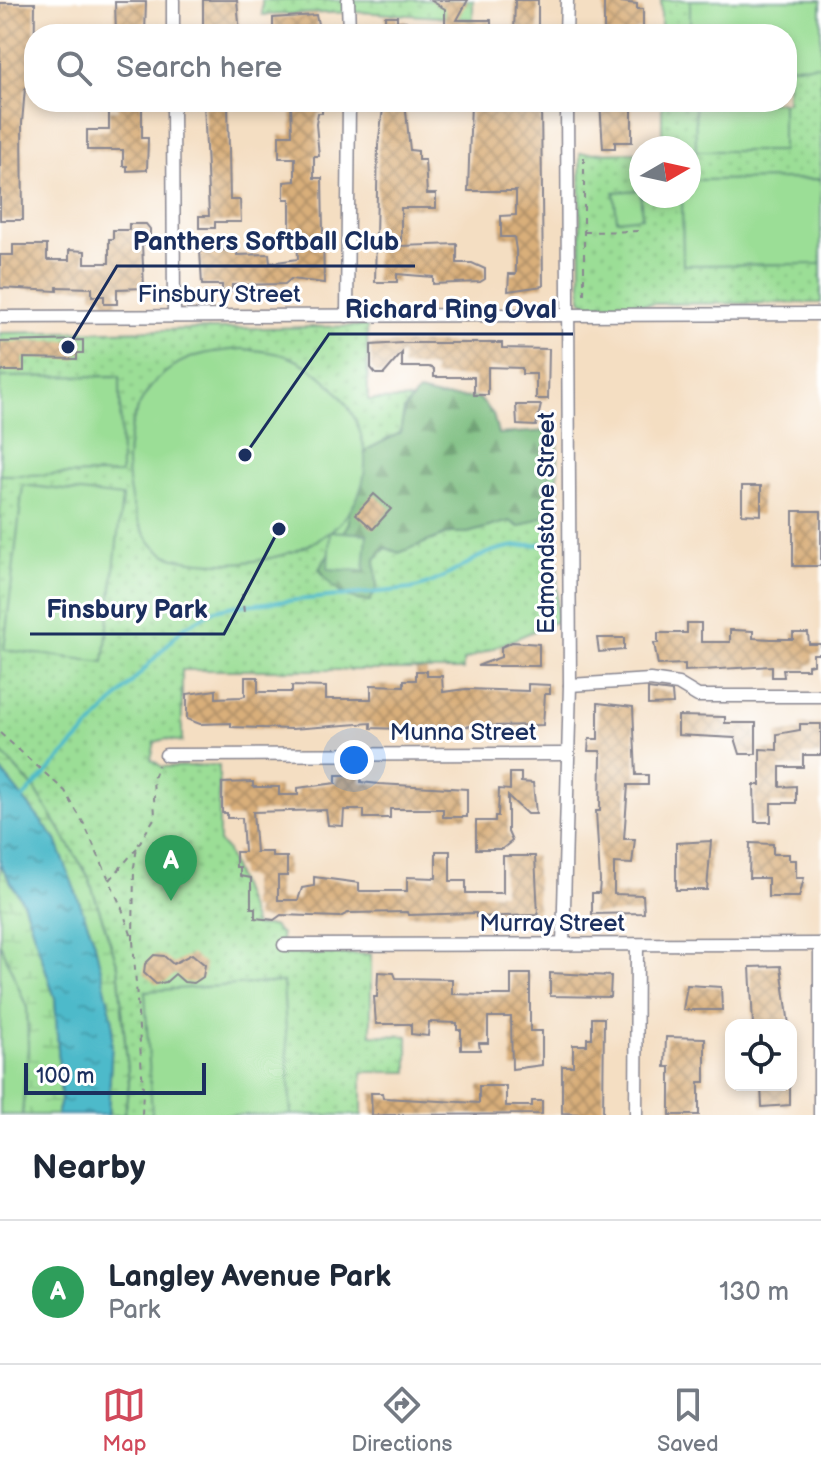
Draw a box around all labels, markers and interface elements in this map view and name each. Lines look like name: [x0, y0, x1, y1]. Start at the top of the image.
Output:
search box: [24, 24, 797, 112]
icon: search: [52, 46, 96, 90]
text: Search here: [116, 50, 282, 86]
north arrow: [629, 136, 701, 208]
callout: Panthers Softball Club: [117, 216, 415, 266]
text: Panthers Softball Club: [133, 227, 399, 258]
street label: Finsbury Street: [137, 280, 301, 309]
callout: Richard Ring Oval: [329, 284, 573, 334]
text: Richard Ring Oval: [345, 295, 557, 326]
street label: Edmondstone Street: [532, 411, 561, 634]
callout: Finsbury Park: [30, 584, 224, 634]
text: Finsbury Park: [46, 595, 208, 626]
street label: Munna Street: [390, 718, 537, 747]
your location: [334, 740, 374, 780]
pin: A: [145, 835, 197, 901]
street label: Murray Street: [479, 909, 625, 938]
map controls: [725, 1019, 797, 1091]
button: locate: [725, 1019, 797, 1091]
scale bar: [24, 1059, 206, 1095]
text: 100 m: [36, 1063, 95, 1090]
text: Nearby: [32, 1147, 146, 1188]
text: Langley Avenue Park: [108, 1259, 391, 1295]
text: A: [50, 1277, 66, 1308]
text: 130 m: [719, 1277, 789, 1308]
text: Park: [108, 1295, 160, 1326]
tab: Map: [102, 1383, 147, 1458]
tab: Directions: [351, 1383, 452, 1458]
tab: Saved: [657, 1383, 719, 1458]

